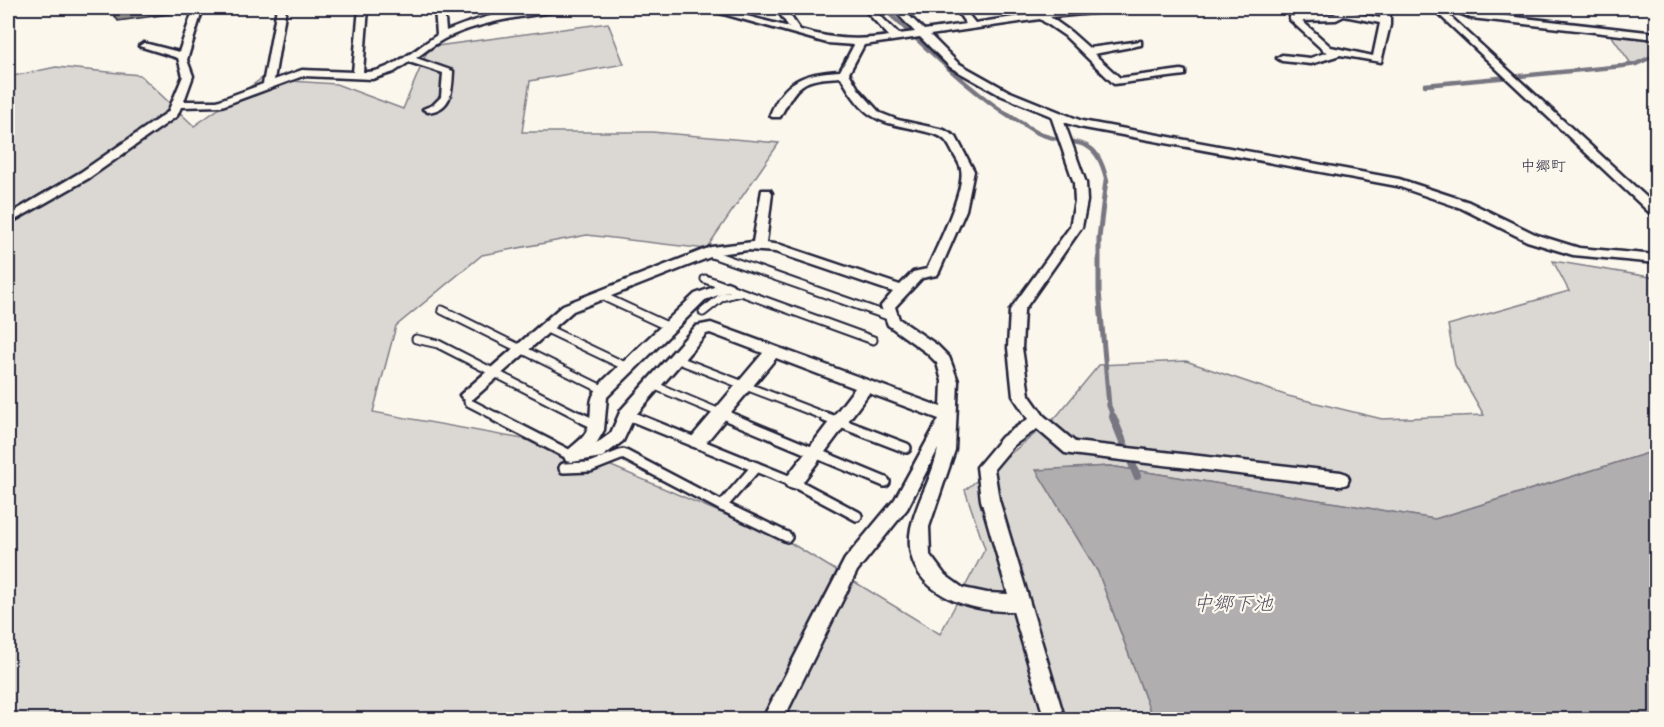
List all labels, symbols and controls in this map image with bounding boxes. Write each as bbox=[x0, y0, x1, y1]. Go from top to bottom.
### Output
district label: 中郷町 bbox=[1520, 156, 1566, 176]
water label: 中郷下池 bbox=[1193, 590, 1274, 616]

